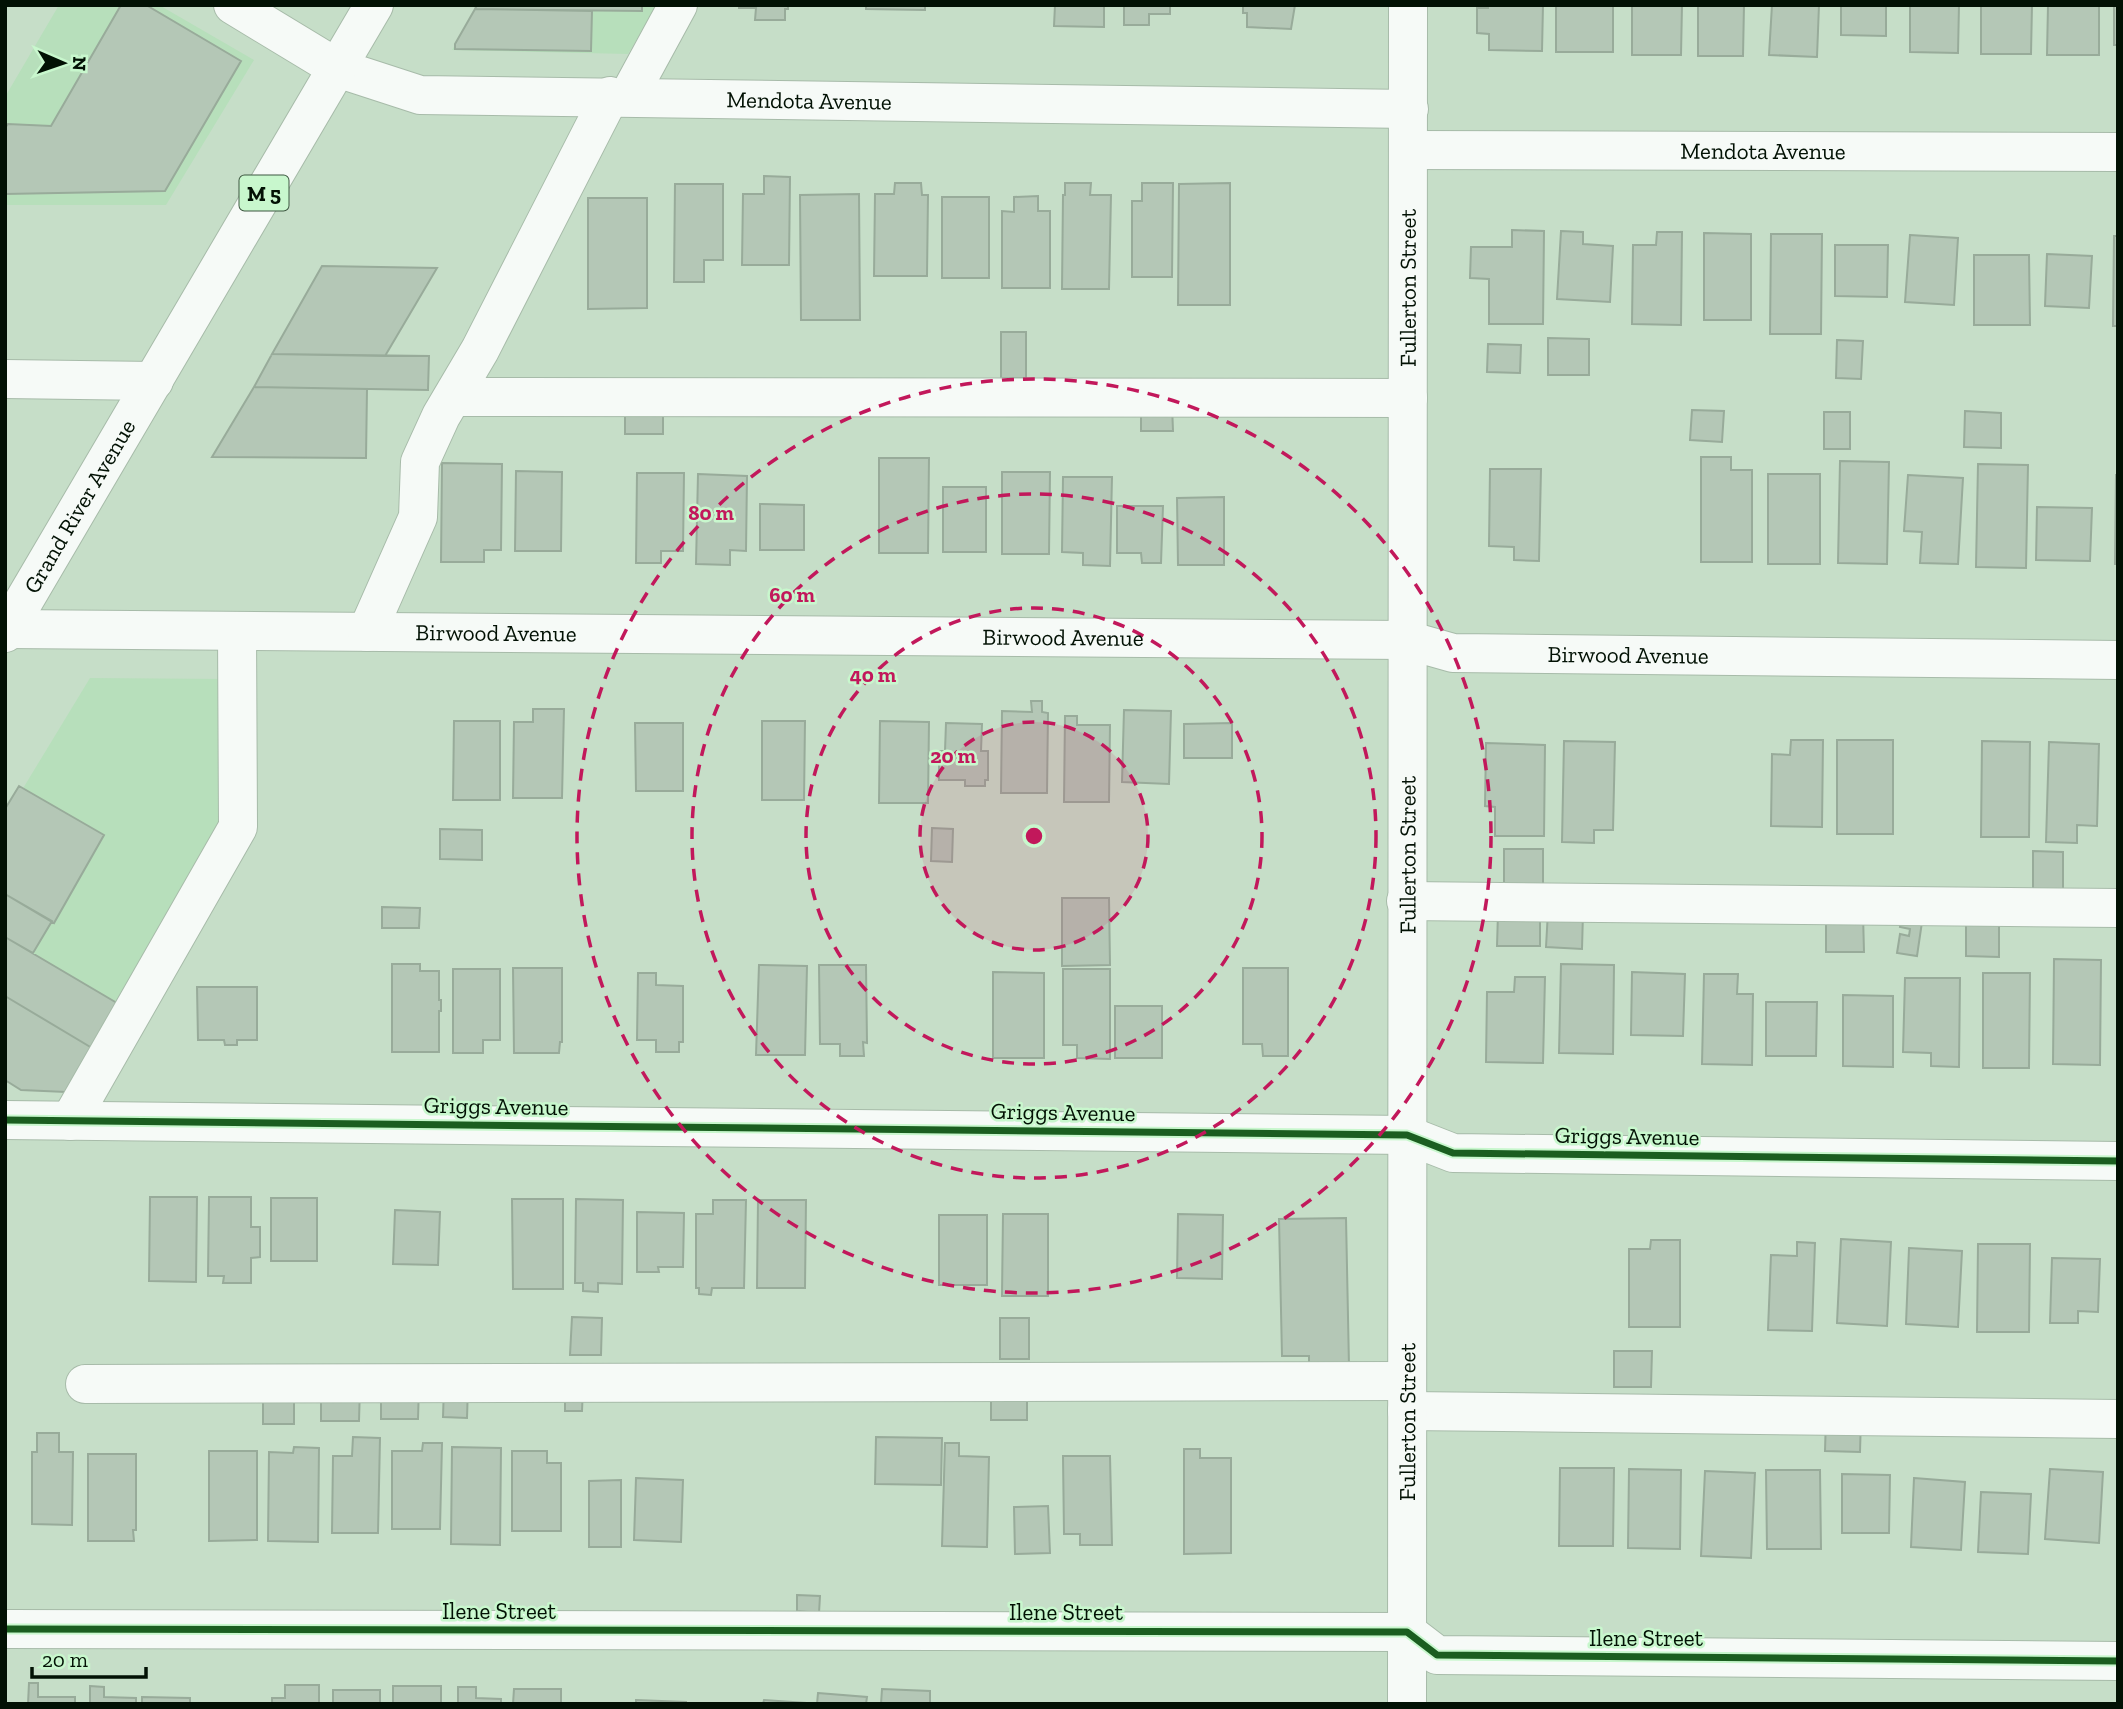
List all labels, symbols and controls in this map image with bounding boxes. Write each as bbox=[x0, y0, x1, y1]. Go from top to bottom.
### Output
north arrow bbox=[28, 28, 98, 98]
text: N bbox=[68, 56, 91, 71]
street label: Mendota Avenue bbox=[726, 85, 892, 116]
street label: Mendota Avenue bbox=[1680, 137, 1846, 165]
road number: M 5 bbox=[240, 176, 288, 210]
street label: Fullerton Street bbox=[1394, 209, 1422, 367]
street label: Grand River Avenue bbox=[18, 414, 141, 598]
text: 80 m bbox=[688, 500, 734, 525]
text: 60 m bbox=[769, 582, 815, 607]
street label: Birwood Avenue bbox=[415, 618, 577, 647]
street label: Birwood Avenue bbox=[982, 623, 1144, 652]
street label: Birwood Avenue bbox=[1547, 640, 1709, 670]
text: 40 m bbox=[850, 662, 897, 687]
text: 20 m bbox=[930, 743, 976, 768]
street label: Fullerton Street bbox=[1393, 776, 1422, 934]
centre of rings bbox=[1022, 824, 1046, 848]
street label: Griggs Avenue bbox=[423, 1091, 569, 1121]
street label: Griggs Avenue bbox=[990, 1097, 1136, 1127]
street label: Griggs Avenue bbox=[1554, 1121, 1700, 1151]
street label: Fullerton Street bbox=[1393, 1343, 1421, 1501]
street label: Ilene Street bbox=[442, 1597, 557, 1625]
street label: Ilene Street bbox=[1009, 1598, 1124, 1626]
street label: Ilene Street bbox=[1589, 1624, 1704, 1652]
scale bar bbox=[32, 1636, 145, 1680]
text: 20 m bbox=[42, 1647, 88, 1672]

